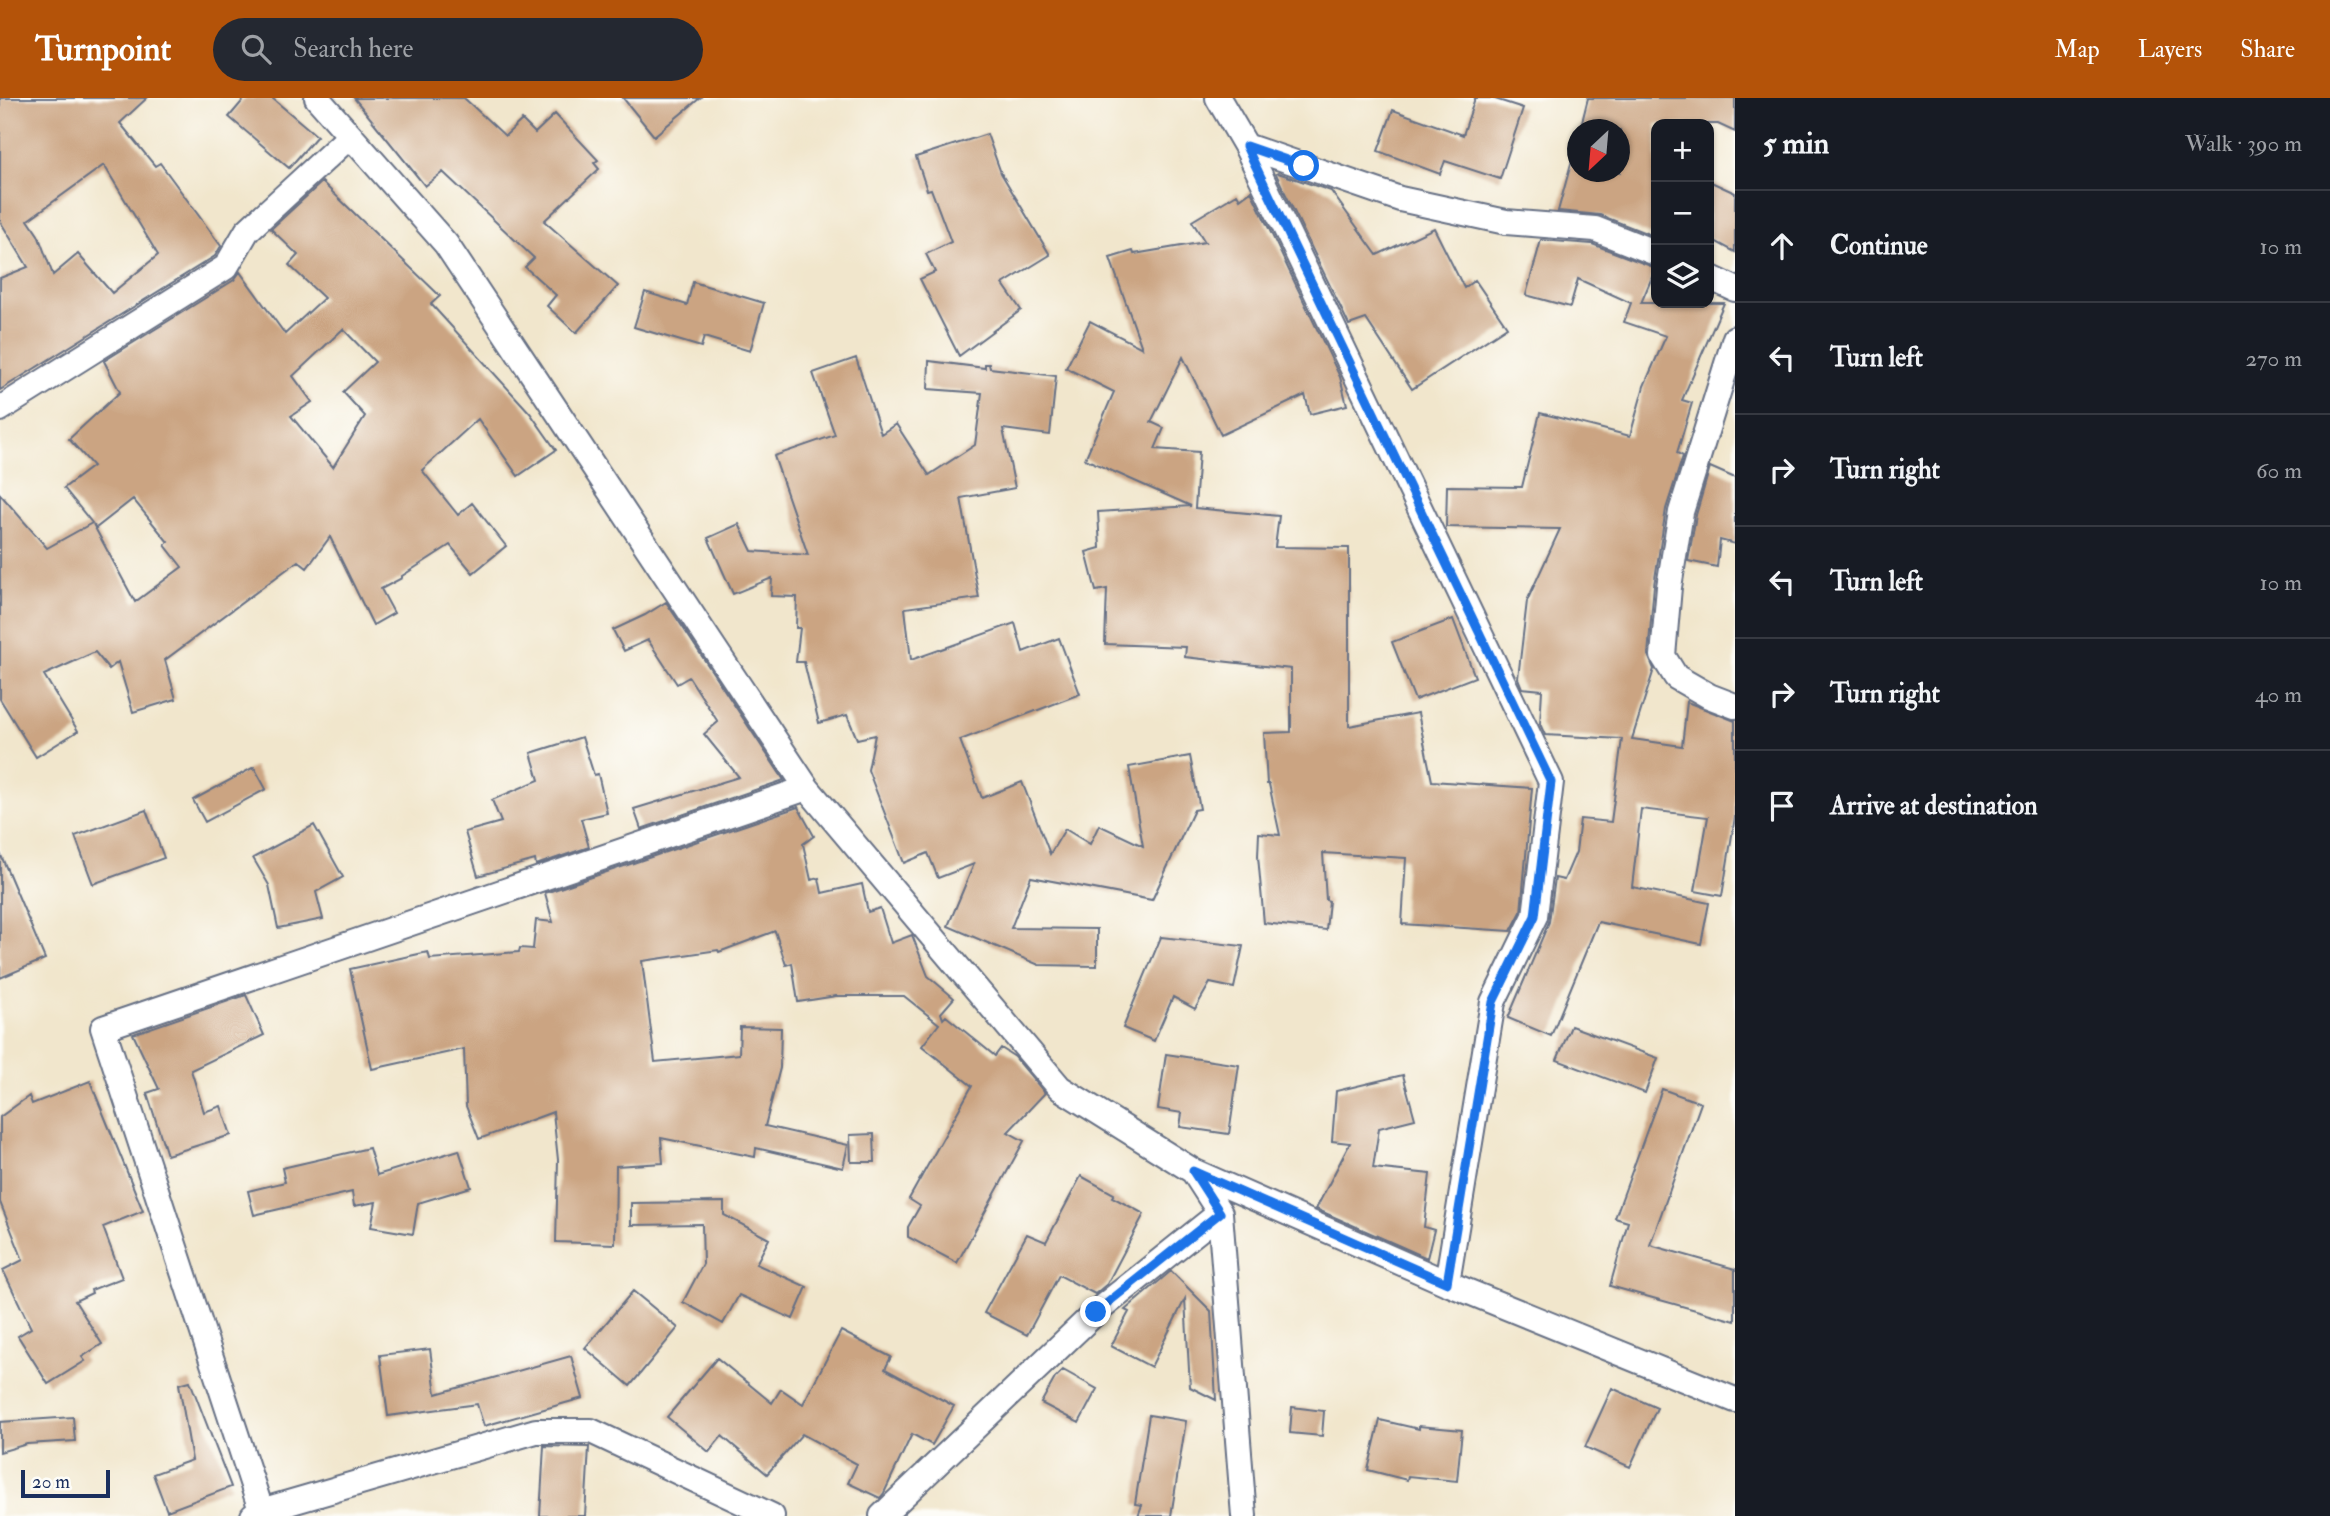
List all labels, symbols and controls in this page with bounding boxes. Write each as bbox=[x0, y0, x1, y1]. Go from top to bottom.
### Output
search box bbox=[213, 18, 703, 81]
text: Turnpoint bbox=[35, 29, 171, 70]
icon: search bbox=[237, 30, 275, 68]
text: Search here bbox=[293, 33, 413, 65]
text: Map bbox=[2055, 34, 2100, 65]
text: Layers bbox=[2138, 34, 2202, 65]
text: Share bbox=[2240, 34, 2295, 65]
north arrow bbox=[1567, 119, 1630, 182]
map controls bbox=[1651, 119, 1714, 308]
button: + bbox=[1651, 119, 1714, 182]
text: 5 min bbox=[1763, 125, 1829, 162]
text: Walk · 390 m bbox=[2185, 129, 2302, 158]
route start bbox=[1288, 150, 1319, 181]
button: − bbox=[1651, 182, 1714, 245]
icon: ahead bbox=[1763, 227, 1801, 265]
text: Continue bbox=[1830, 230, 1928, 262]
text: 10 m bbox=[2259, 232, 2302, 261]
button: layers bbox=[1651, 245, 1714, 308]
icon: left bbox=[1763, 339, 1801, 377]
text: Turn left bbox=[1830, 342, 1923, 374]
text: 270 m bbox=[2245, 344, 2302, 373]
icon: right bbox=[1763, 451, 1801, 489]
text: Turn right bbox=[1830, 454, 1940, 486]
text: 60 m bbox=[2256, 456, 2302, 485]
icon: left bbox=[1763, 563, 1801, 601]
text: Turn left bbox=[1830, 566, 1923, 598]
text: 10 m bbox=[2259, 568, 2302, 597]
icon: right bbox=[1763, 675, 1801, 713]
text: Turn right bbox=[1830, 678, 1940, 710]
text: 40 m bbox=[2255, 680, 2302, 709]
icon: arrive bbox=[1763, 787, 1801, 825]
text: Arrive at destination bbox=[1830, 790, 2038, 822]
route end bbox=[1080, 1296, 1111, 1327]
scale bar bbox=[21, 1467, 110, 1499]
text: 20 m bbox=[32, 1470, 70, 1494]

